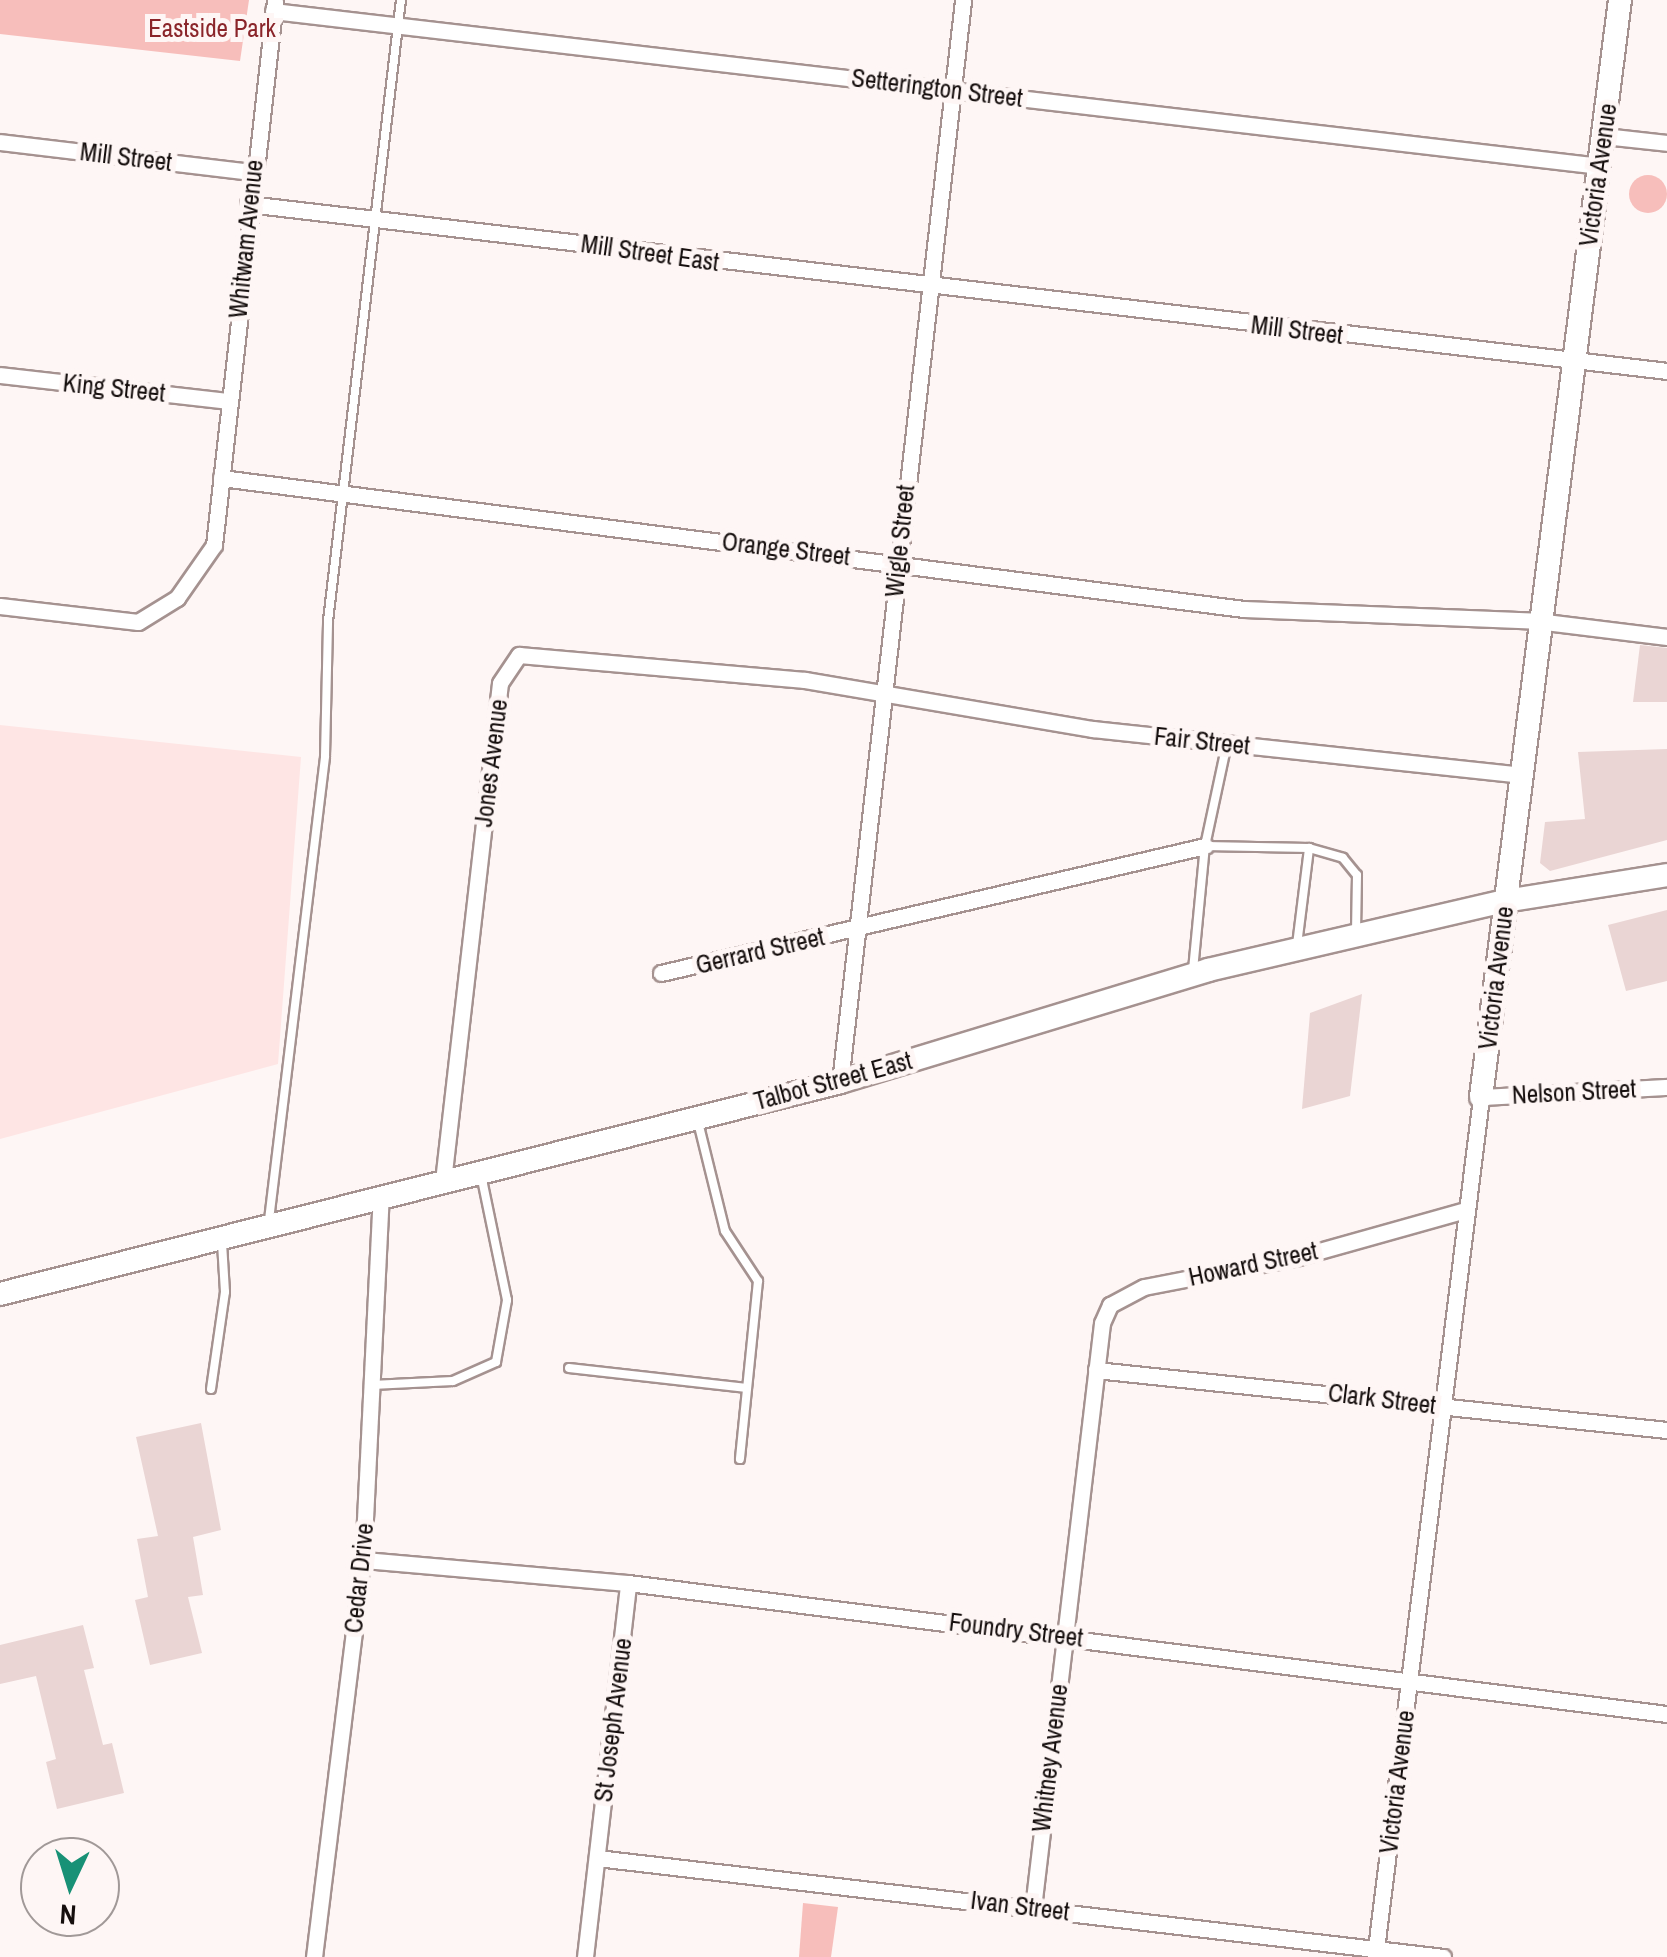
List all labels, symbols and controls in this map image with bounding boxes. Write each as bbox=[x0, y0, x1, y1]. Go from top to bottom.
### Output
park label: Eastside Park bbox=[148, 13, 276, 43]
street label: Setterington Street bbox=[850, 63, 1024, 113]
street label: Victoria Avenue bbox=[1573, 101, 1623, 249]
street label: Mill Street bbox=[78, 136, 174, 178]
street label: Whitwam Avenue bbox=[223, 158, 269, 320]
street label: Mill Street East bbox=[579, 228, 721, 278]
street label: Mill Street bbox=[1249, 309, 1345, 351]
street label: King Street bbox=[61, 368, 167, 408]
street label: Wigle Street bbox=[879, 483, 921, 599]
street label: Orange Street bbox=[720, 526, 852, 572]
street label: Jones Avenue bbox=[468, 697, 514, 829]
street label: Fair Street bbox=[1153, 721, 1251, 761]
street label: Victoria Avenue bbox=[1472, 904, 1520, 1052]
street label: Gerrard Street bbox=[693, 922, 827, 980]
street label: Talbot Street East bbox=[751, 1046, 915, 1116]
street label: Nelson Street bbox=[1511, 1074, 1637, 1110]
street label: Howard Street bbox=[1186, 1236, 1320, 1292]
street label: Clark Street bbox=[1326, 1378, 1438, 1420]
street label: Cedar Drive bbox=[338, 1521, 380, 1635]
street label: Foundry Street bbox=[947, 1607, 1085, 1653]
street label: St Joseph Avenue bbox=[588, 1636, 638, 1804]
street label: Whitney Avenue bbox=[1026, 1682, 1074, 1834]
street label: Victoria Avenue bbox=[1373, 1708, 1421, 1856]
north arrow bbox=[20, 1837, 120, 1937]
street label: Ivan Street bbox=[969, 1885, 1071, 1927]
text: N bbox=[58, 1895, 78, 1934]

